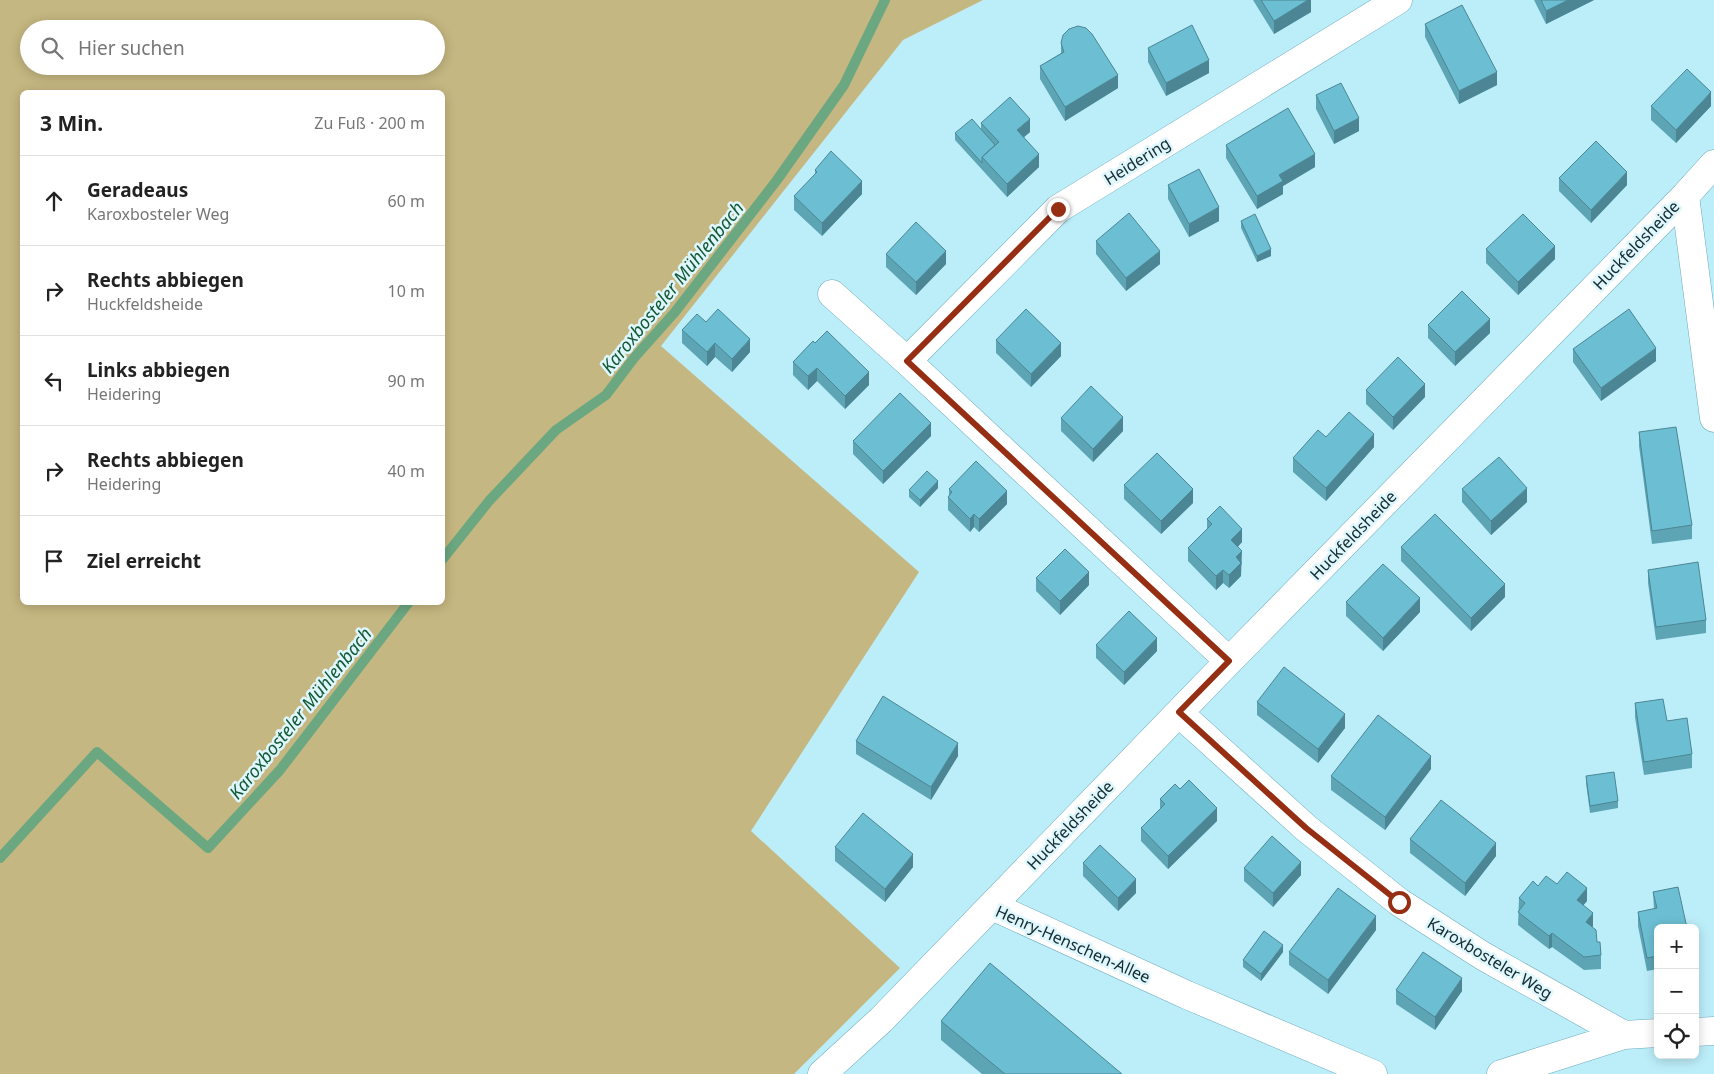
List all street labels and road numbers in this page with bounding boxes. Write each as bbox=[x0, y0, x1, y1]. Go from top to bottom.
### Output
street label: Heidering bbox=[1100, 132, 1174, 190]
street label: Huckfeldsheide bbox=[1588, 196, 1684, 294]
street label: Huckfeldsheide bbox=[1305, 486, 1401, 584]
street label: Huckfeldsheide bbox=[1022, 776, 1118, 874]
street label: Henry-Henschen-Allee bbox=[992, 900, 1154, 988]
street label: Karoxbosteler Weg bbox=[1423, 912, 1557, 1004]

